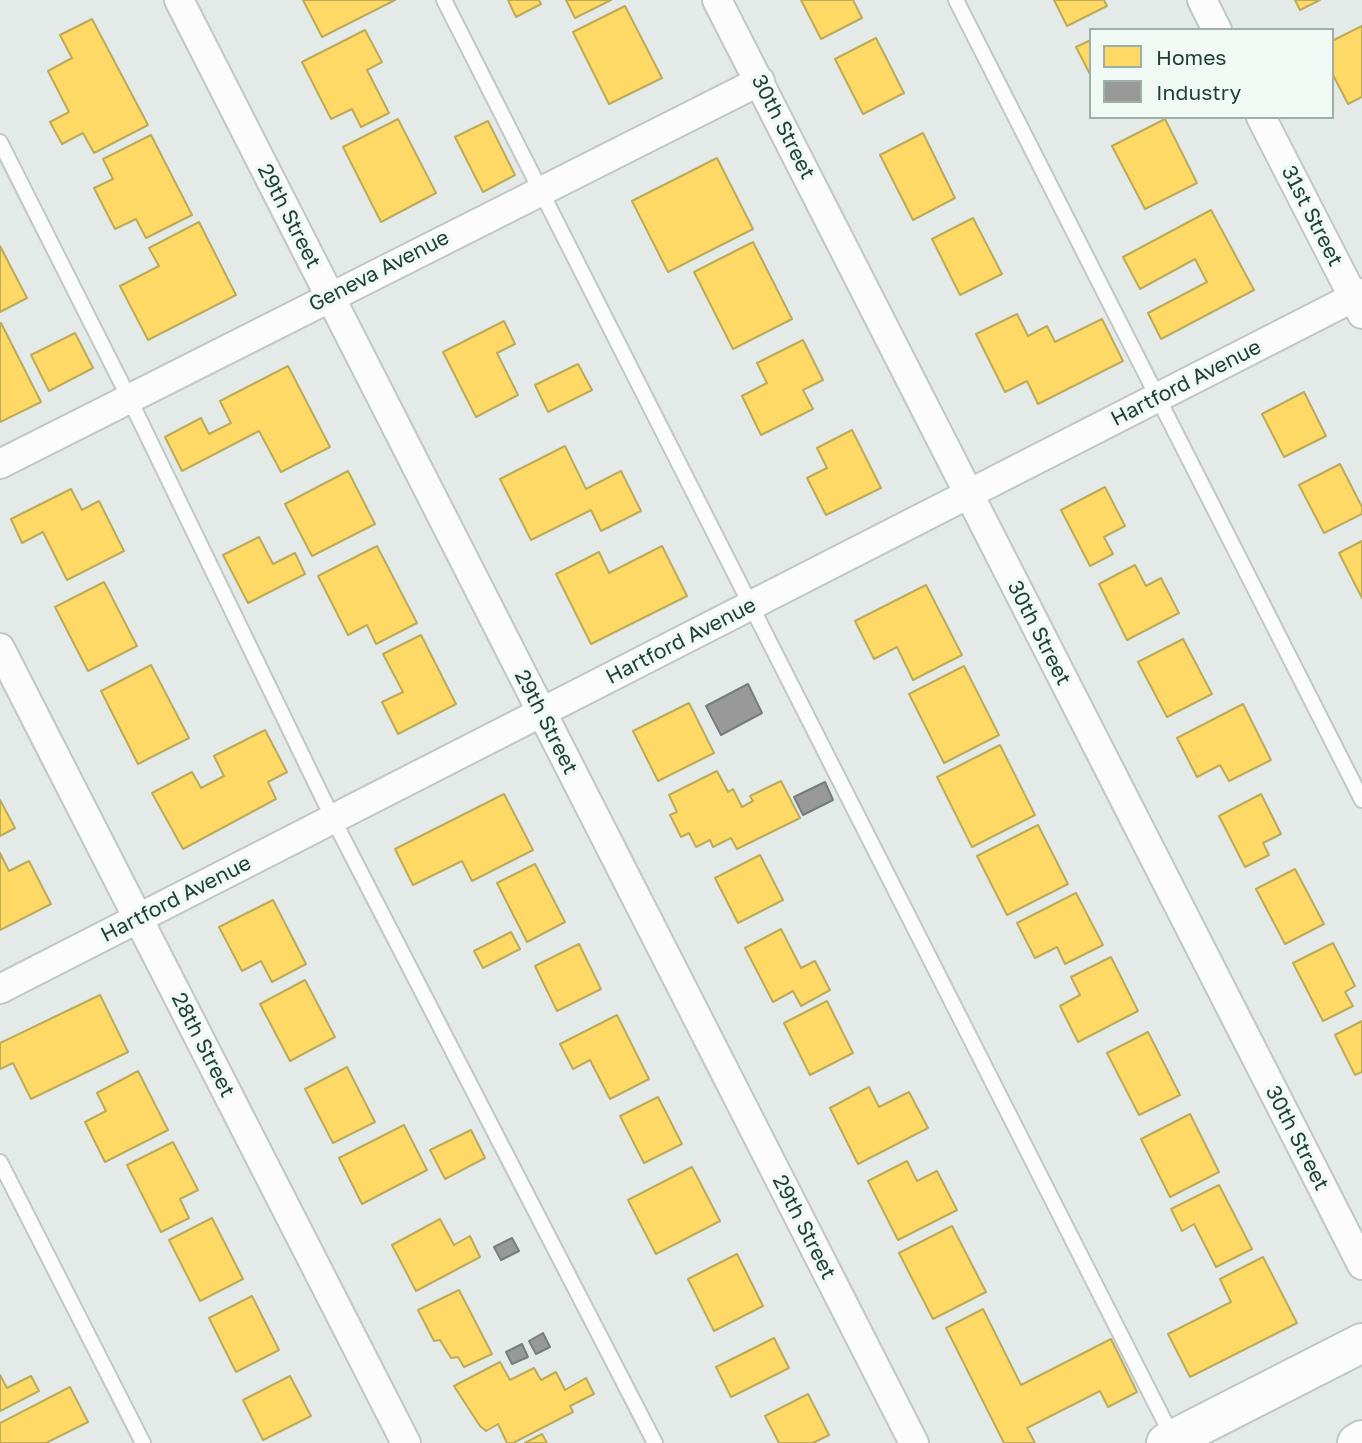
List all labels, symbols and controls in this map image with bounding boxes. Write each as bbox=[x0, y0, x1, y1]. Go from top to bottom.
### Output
legend bbox=[1089, 28, 1334, 119]
text: Homes bbox=[1156, 44, 1226, 70]
street label: 30th Street bbox=[746, 70, 820, 184]
text: Industry bbox=[1156, 79, 1241, 105]
street label: 29th Street bbox=[252, 160, 326, 272]
street label: 31st Street bbox=[1276, 162, 1348, 270]
street label: Geneva Avenue bbox=[305, 225, 453, 317]
street label: Hartford Avenue bbox=[1107, 334, 1265, 432]
street label: 30th Street bbox=[1002, 576, 1076, 690]
street label: Hartford Avenue bbox=[602, 592, 760, 690]
street label: 29th Street bbox=[509, 666, 583, 778]
street label: Hartford Avenue bbox=[97, 850, 255, 948]
street label: 28th Street bbox=[166, 989, 240, 1101]
street label: 30th Street bbox=[1260, 1081, 1334, 1195]
street label: 29th Street bbox=[767, 1171, 841, 1283]

